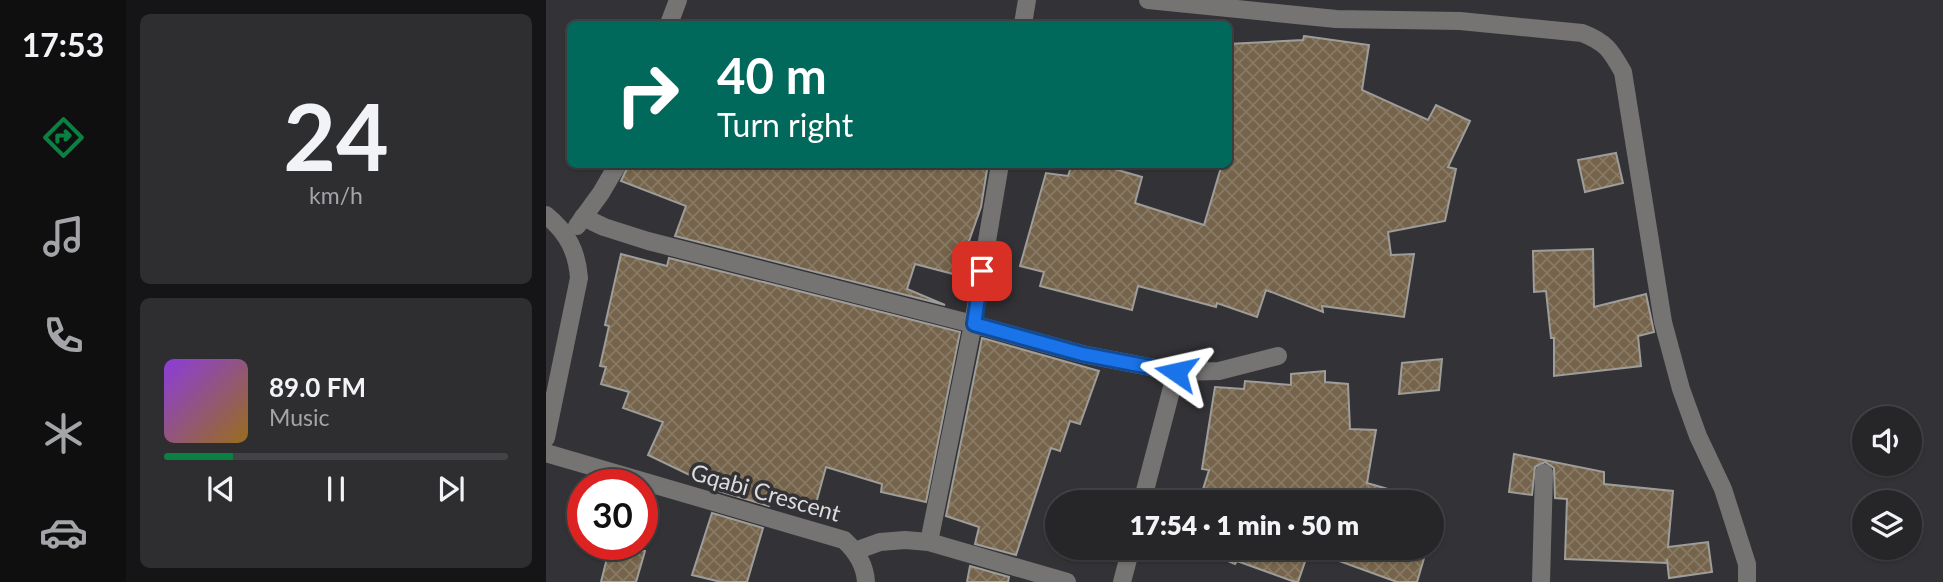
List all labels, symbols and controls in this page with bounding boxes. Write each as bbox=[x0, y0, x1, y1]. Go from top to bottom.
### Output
text: 17:53 bbox=[22, 25, 104, 64]
text: 40 m bbox=[717, 46, 827, 104]
icon: right bbox=[602, 49, 693, 140]
text: 24 bbox=[283, 81, 389, 190]
text: Turn right bbox=[717, 105, 853, 144]
icon: directions bbox=[39, 113, 88, 162]
text: km/h bbox=[309, 181, 363, 209]
icon: music bbox=[39, 212, 88, 261]
pin bbox=[952, 241, 1012, 301]
icon: arrive bbox=[963, 252, 1001, 290]
icon: phone bbox=[39, 311, 88, 360]
position arrow bbox=[1139, 335, 1213, 409]
text: 89.0 FM bbox=[269, 371, 366, 403]
text: Music bbox=[269, 403, 329, 431]
map controls bbox=[1852, 406, 1922, 560]
button: sound bbox=[1852, 406, 1922, 476]
icon: climate bbox=[39, 409, 88, 458]
street label: Gqabi Crescent bbox=[688, 457, 845, 527]
speed limit sign: 30 bbox=[567, 469, 658, 560]
icon: previous bbox=[202, 470, 240, 508]
icon: pause bbox=[317, 470, 355, 508]
icon: next bbox=[432, 470, 470, 508]
button: layers bbox=[1852, 490, 1922, 560]
icon: car bbox=[39, 508, 88, 557]
text: 17:54 · 1 min · 50 m bbox=[1130, 509, 1359, 541]

